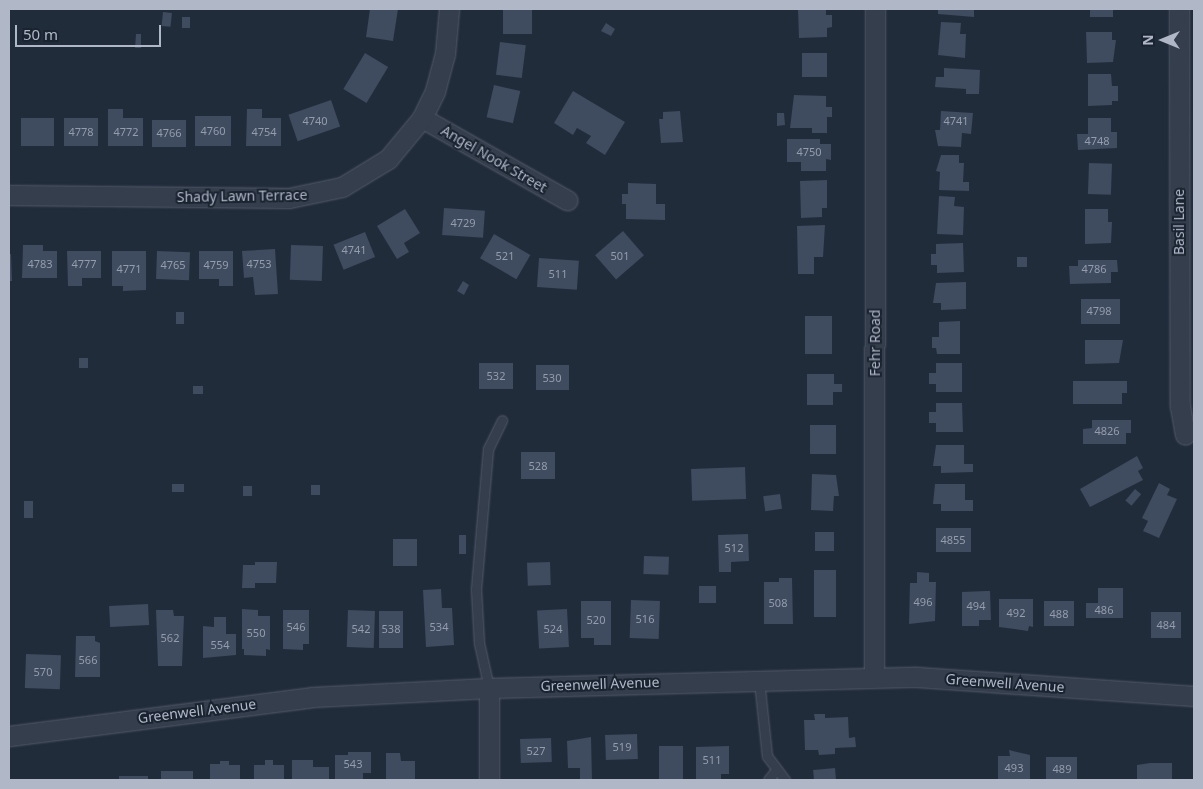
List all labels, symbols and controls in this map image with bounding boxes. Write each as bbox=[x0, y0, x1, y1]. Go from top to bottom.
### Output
scale bar bbox=[18, 15, 164, 47]
north arrow bbox=[1138, 15, 1188, 65]
text: 50 m bbox=[23, 24, 58, 44]
text: N bbox=[1138, 34, 1157, 46]
house number: 4740 bbox=[302, 114, 328, 128]
house number: 4741 bbox=[943, 114, 969, 128]
street label: Angel Nook Street bbox=[438, 122, 550, 196]
house number: 4760 bbox=[200, 124, 226, 138]
house number: 4778 bbox=[68, 125, 94, 139]
house number: 4772 bbox=[113, 125, 139, 139]
house number: 4754 bbox=[251, 125, 277, 139]
house number: 4766 bbox=[156, 126, 182, 140]
house number: 4748 bbox=[1084, 134, 1110, 148]
house number: 4750 bbox=[796, 145, 822, 159]
street label: Shady Lawn Terrace bbox=[177, 186, 307, 206]
street label: Basil Lane bbox=[1171, 189, 1187, 255]
house number: 4729 bbox=[450, 216, 476, 230]
house number: 4741 bbox=[341, 243, 367, 257]
house number: 521 bbox=[496, 249, 514, 263]
house number: 501 bbox=[611, 249, 629, 263]
house number: 4783 bbox=[27, 257, 53, 271]
house number: 4777 bbox=[71, 257, 97, 271]
house number: 4753 bbox=[246, 257, 272, 271]
house number: 4765 bbox=[160, 258, 186, 272]
house number: 4759 bbox=[203, 258, 229, 272]
house number: 4771 bbox=[116, 262, 142, 276]
house number: 4786 bbox=[1081, 262, 1107, 276]
house number: 511 bbox=[549, 267, 567, 281]
house number: 4798 bbox=[1086, 304, 1112, 318]
street label: Fehr Road bbox=[867, 310, 883, 376]
house number: 532 bbox=[487, 369, 505, 383]
house number: 530 bbox=[543, 371, 561, 385]
house number: 4826 bbox=[1094, 424, 1120, 438]
house number: 528 bbox=[529, 459, 547, 473]
house number: 4855 bbox=[940, 533, 966, 547]
house number: 512 bbox=[725, 541, 743, 555]
house number: 496 bbox=[914, 595, 932, 609]
house number: 508 bbox=[769, 596, 787, 610]
house number: 494 bbox=[967, 599, 985, 613]
house number: 486 bbox=[1095, 603, 1113, 617]
house number: 492 bbox=[1007, 606, 1025, 620]
house number: 488 bbox=[1050, 607, 1068, 621]
house number: 516 bbox=[636, 612, 654, 626]
house number: 520 bbox=[587, 613, 605, 627]
house number: 484 bbox=[1157, 618, 1175, 632]
house number: 546 bbox=[287, 620, 305, 634]
house number: 534 bbox=[430, 620, 448, 634]
house number: 542 bbox=[352, 622, 370, 636]
house number: 538 bbox=[382, 622, 400, 636]
house number: 524 bbox=[544, 622, 562, 636]
house number: 550 bbox=[247, 626, 265, 640]
house number: 562 bbox=[161, 631, 179, 645]
house number: 554 bbox=[211, 638, 229, 652]
house number: 566 bbox=[79, 653, 97, 667]
house number: 570 bbox=[34, 665, 52, 679]
street label: Greenwell Avenue bbox=[945, 670, 1065, 696]
street label: Greenwell Avenue bbox=[540, 674, 660, 694]
street label: Greenwell Avenue bbox=[137, 695, 257, 727]
house number: 519 bbox=[613, 740, 631, 754]
house number: 527 bbox=[527, 744, 545, 758]
house number: 511 bbox=[703, 753, 721, 767]
house number: 543 bbox=[344, 757, 362, 771]
house number: 493 bbox=[1005, 761, 1023, 775]
house number: 489 bbox=[1053, 762, 1071, 776]

